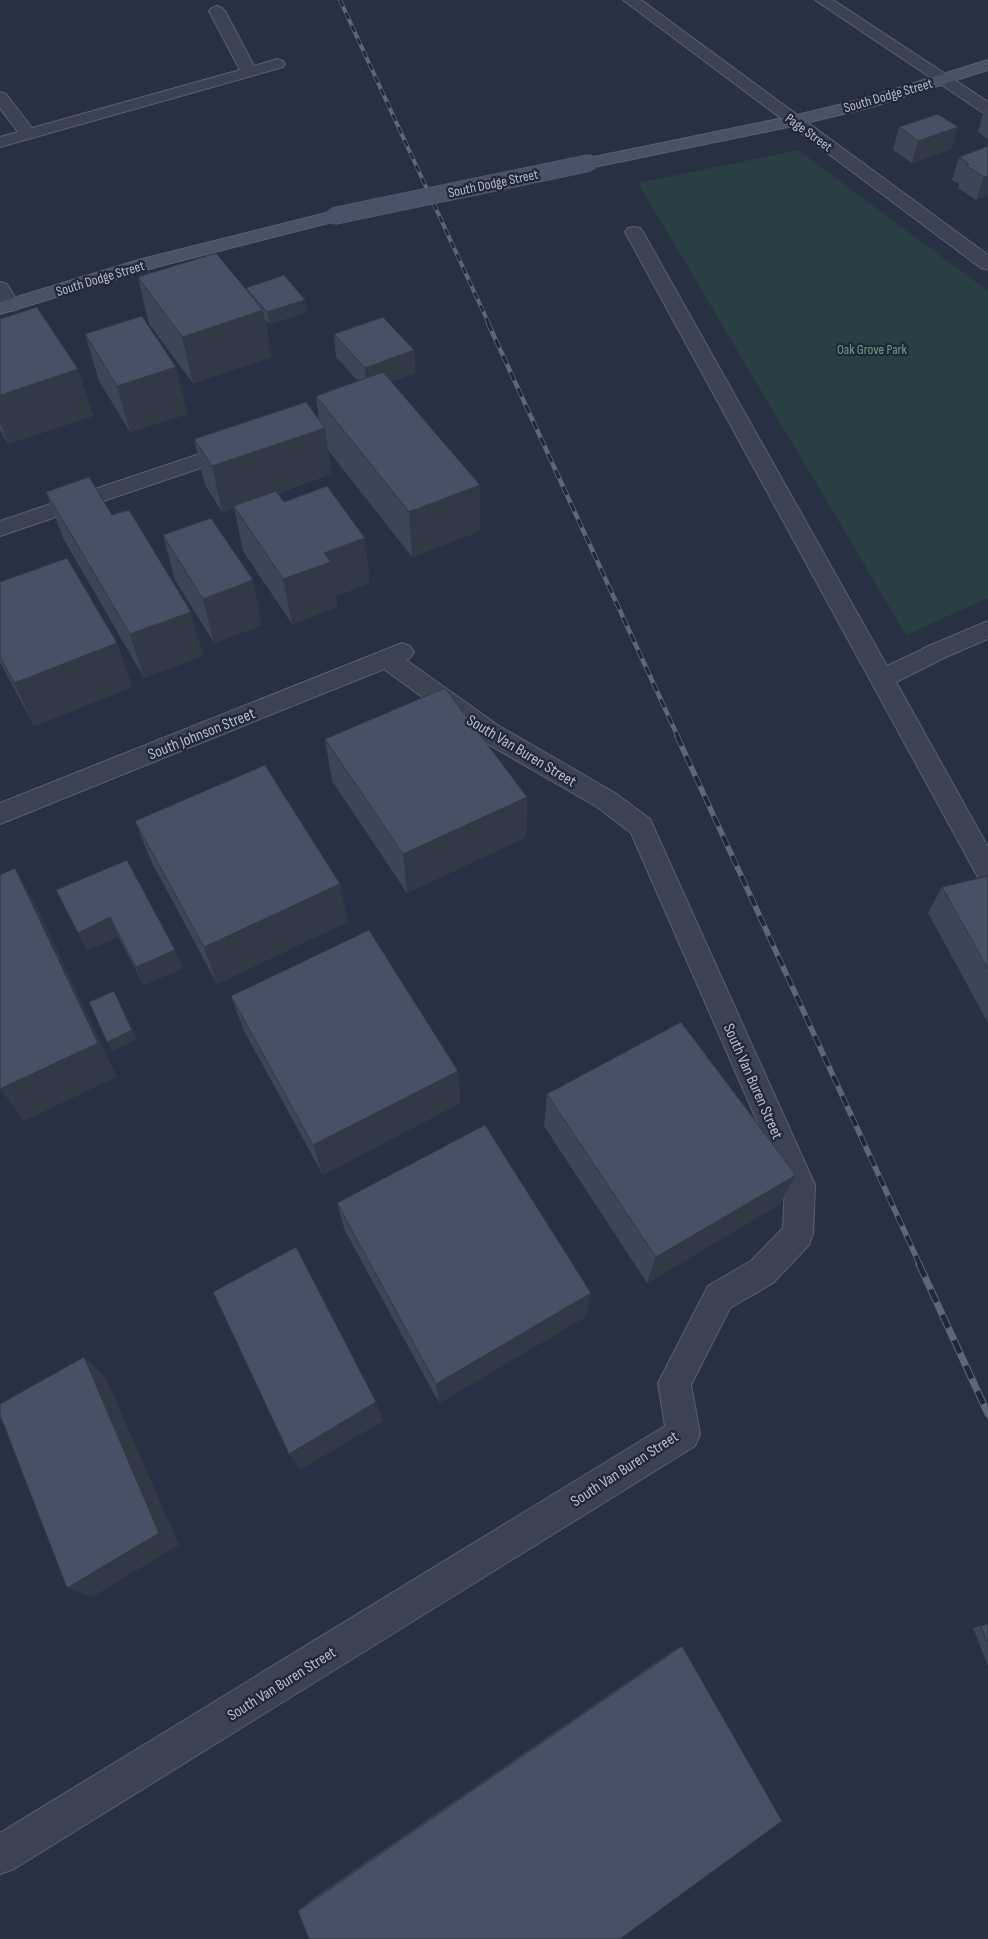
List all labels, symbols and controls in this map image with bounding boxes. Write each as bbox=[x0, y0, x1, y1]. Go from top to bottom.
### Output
street label: South Dodge Street bbox=[842, 75, 935, 116]
street label: Page Street bbox=[782, 110, 836, 155]
street label: South Dodge Street bbox=[447, 166, 540, 201]
street label: South Dodge Street bbox=[54, 257, 146, 300]
park label: Oak Grove Park bbox=[837, 341, 908, 358]
street label: South Johnson Street bbox=[145, 704, 258, 764]
street label: South Van Buren Street bbox=[463, 711, 580, 792]
street label: South Van Buren Street bbox=[719, 1021, 787, 1142]
street label: South Van Buren Street bbox=[567, 1427, 682, 1511]
street label: South Van Buren Street bbox=[224, 1643, 340, 1725]

